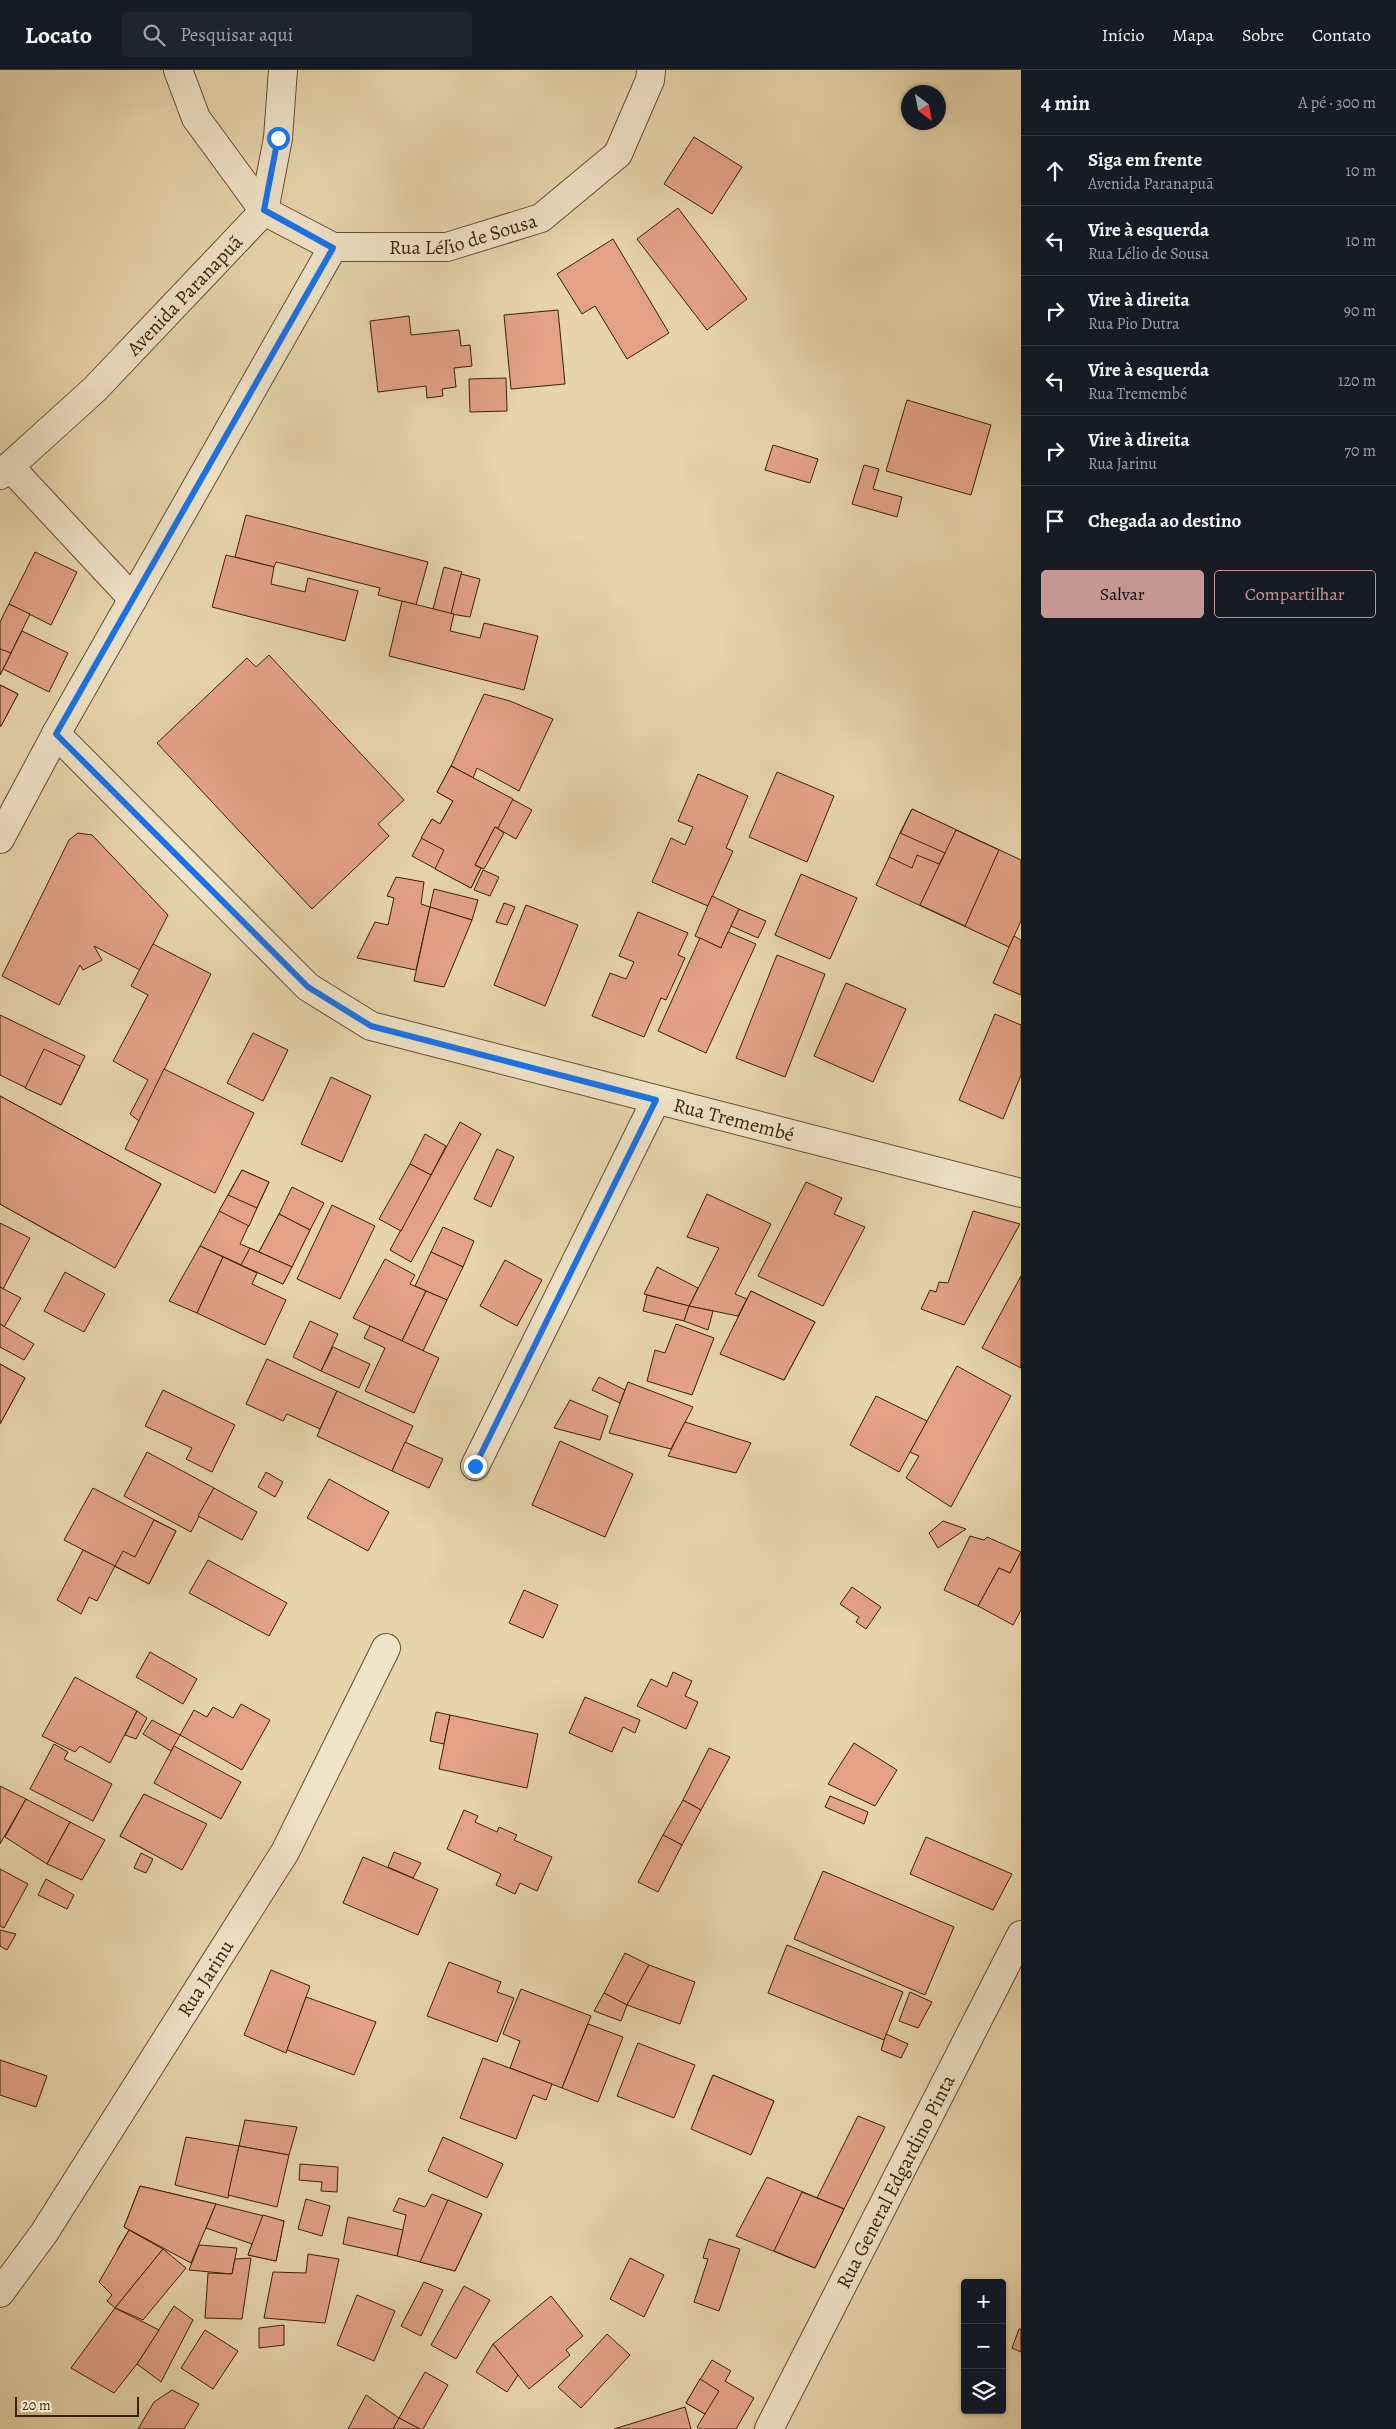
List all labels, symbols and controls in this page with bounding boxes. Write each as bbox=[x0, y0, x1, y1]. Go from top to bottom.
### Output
search box bbox=[122, 12, 472, 57]
text: Locato bbox=[25, 19, 92, 51]
icon: search bbox=[140, 21, 168, 49]
text: Pesquisar aqui bbox=[180, 22, 293, 48]
text: Início bbox=[1102, 23, 1145, 47]
text: Mapa bbox=[1173, 23, 1214, 47]
text: Sobre bbox=[1242, 23, 1284, 47]
text: Contato bbox=[1312, 23, 1371, 47]
north arrow bbox=[901, 85, 946, 130]
text: 4 min bbox=[1041, 89, 1090, 117]
text: A pé · 300 m bbox=[1298, 92, 1376, 114]
route start bbox=[267, 127, 290, 150]
text: Siga em frente bbox=[1088, 147, 1202, 173]
icon: ahead bbox=[1041, 157, 1069, 185]
text: 10 m bbox=[1346, 160, 1376, 182]
text: Avenida Paranapuã bbox=[1088, 173, 1214, 195]
street label: Rua Lélio de Sousa bbox=[389, 207, 541, 261]
text: Vire à esquerda bbox=[1088, 217, 1209, 243]
icon: left bbox=[1041, 227, 1069, 255]
street label: Avenida Paranapuã bbox=[120, 228, 249, 362]
text: 10 m bbox=[1346, 230, 1376, 252]
text: Rua Lélio de Sousa bbox=[1088, 243, 1209, 265]
text: Vire à direita bbox=[1088, 287, 1190, 313]
icon: right bbox=[1041, 297, 1069, 325]
text: 90 m bbox=[1344, 300, 1376, 322]
text: Rua Pio Dutra bbox=[1088, 313, 1180, 335]
text: Vire à esquerda bbox=[1088, 357, 1209, 383]
icon: left bbox=[1041, 367, 1069, 395]
text: 120 m bbox=[1338, 370, 1376, 392]
text: Rua Tremembé bbox=[1088, 383, 1187, 405]
text: Vire à direita bbox=[1088, 427, 1190, 453]
icon: right bbox=[1041, 437, 1069, 465]
text: 70 m bbox=[1344, 440, 1376, 462]
text: Rua Jarinu bbox=[1088, 453, 1157, 475]
icon: arrive bbox=[1041, 507, 1069, 535]
text: Chegada ao destino bbox=[1088, 508, 1241, 534]
button: Salvar bbox=[1041, 570, 1204, 618]
button: Compartilhar bbox=[1214, 570, 1376, 618]
street label: Rua Tremembé bbox=[671, 1091, 797, 1148]
route end bbox=[464, 1455, 487, 1478]
street label: Rua Jarinu bbox=[171, 1935, 240, 2022]
street label: Rua General Edgardino Pinta bbox=[830, 2069, 962, 2293]
map controls bbox=[961, 2279, 1006, 2414]
button: + bbox=[961, 2279, 1006, 2324]
button: − bbox=[961, 2324, 1006, 2369]
button: layers bbox=[961, 2369, 1006, 2414]
scale bar bbox=[15, 2394, 139, 2417]
text: 20 m bbox=[22, 2396, 51, 2415]

